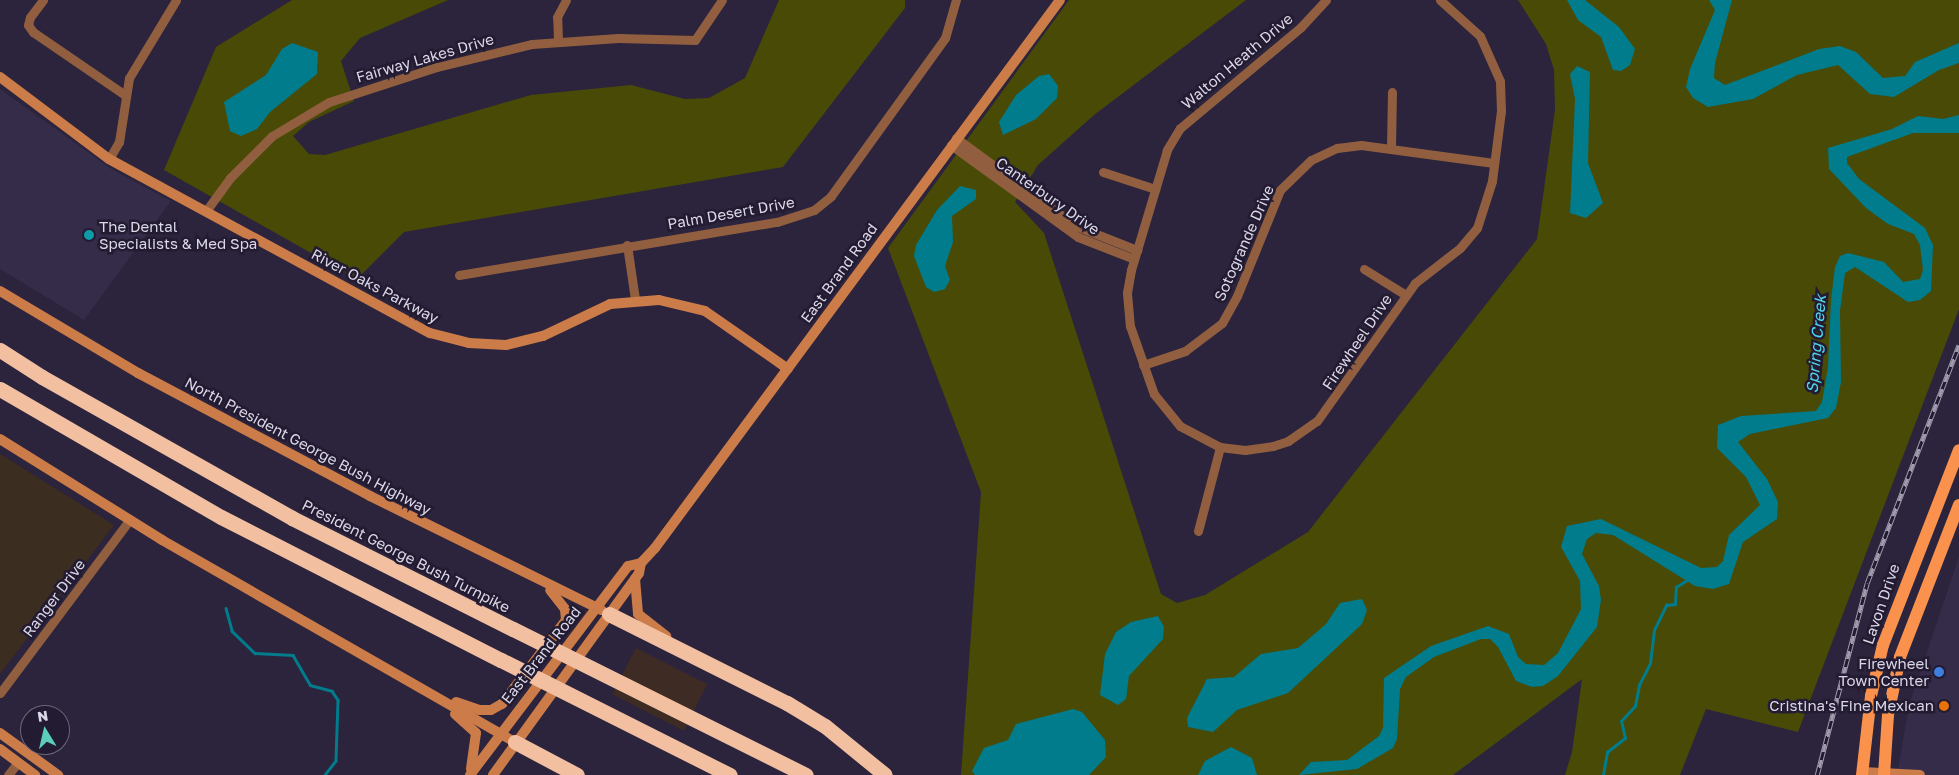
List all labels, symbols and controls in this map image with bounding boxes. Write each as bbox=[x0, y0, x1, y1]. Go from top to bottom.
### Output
street label: Walton Heath Drive bbox=[1178, 9, 1296, 113]
street label: Fairway Lakes Drive bbox=[354, 30, 496, 86]
street label: Canterbury Drive bbox=[993, 154, 1103, 238]
street label: Sotogrande Drive bbox=[1210, 182, 1278, 304]
street label: Palm Desert Drive bbox=[666, 193, 796, 233]
place label: The Dental Specialists & Med Spa bbox=[99, 217, 257, 252]
street label: East Brand Road bbox=[797, 220, 881, 326]
marker: The Dental Specialists & Med Spa bbox=[83, 229, 95, 241]
street label: River Oaks Parkway bbox=[308, 245, 442, 327]
street label: Firewheel Drive bbox=[1318, 291, 1396, 393]
water label: Spring Creek bbox=[1802, 294, 1830, 394]
street label: North President George Bush Highway bbox=[182, 373, 434, 519]
street label: President George Bush Turnpike bbox=[299, 496, 513, 616]
street label: Ranger Drive bbox=[19, 556, 89, 640]
street label: Lavon Drive bbox=[1859, 561, 1903, 647]
street label: East Brand Road bbox=[497, 603, 585, 707]
place label: Firewheel Town Center bbox=[1839, 654, 1929, 689]
marker: Firewheel Town Center bbox=[1933, 666, 1945, 678]
place label: Cristina's Fine Mexican bbox=[1769, 697, 1934, 715]
marker: Cristina's Fine Mexican bbox=[1938, 700, 1950, 712]
north arrow bbox=[20, 705, 70, 755]
text: N bbox=[36, 706, 49, 725]

